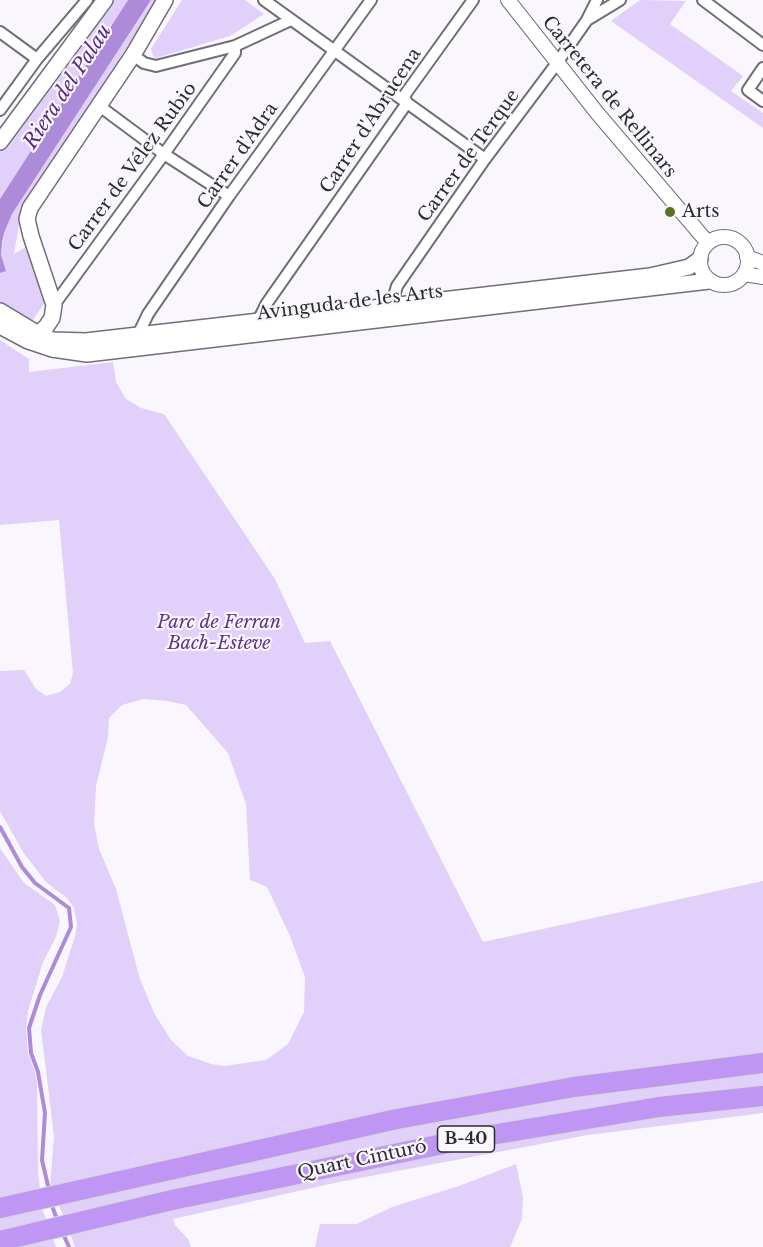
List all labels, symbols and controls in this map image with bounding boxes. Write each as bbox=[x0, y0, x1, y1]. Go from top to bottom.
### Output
street label: Carretera de Rellinars bbox=[537, 12, 681, 182]
water label: Riera del Palau bbox=[19, 20, 117, 154]
street label: Carrer d'Abrucena bbox=[316, 44, 426, 198]
street label: Carrer de Vélez Rubio bbox=[65, 78, 201, 256]
street label: Carrer de Terque bbox=[414, 86, 524, 226]
street label: Carrer d'Adra bbox=[193, 99, 283, 213]
place label: Arts bbox=[682, 201, 719, 223]
marker: Arts bbox=[663, 205, 677, 219]
street label: Avinguda de les Arts bbox=[256, 281, 444, 325]
park label: Parc de Ferran Bach-Esteve bbox=[157, 612, 281, 654]
road number: B-40 bbox=[438, 1126, 494, 1152]
street label: Quart Cinturó bbox=[295, 1136, 429, 1184]

